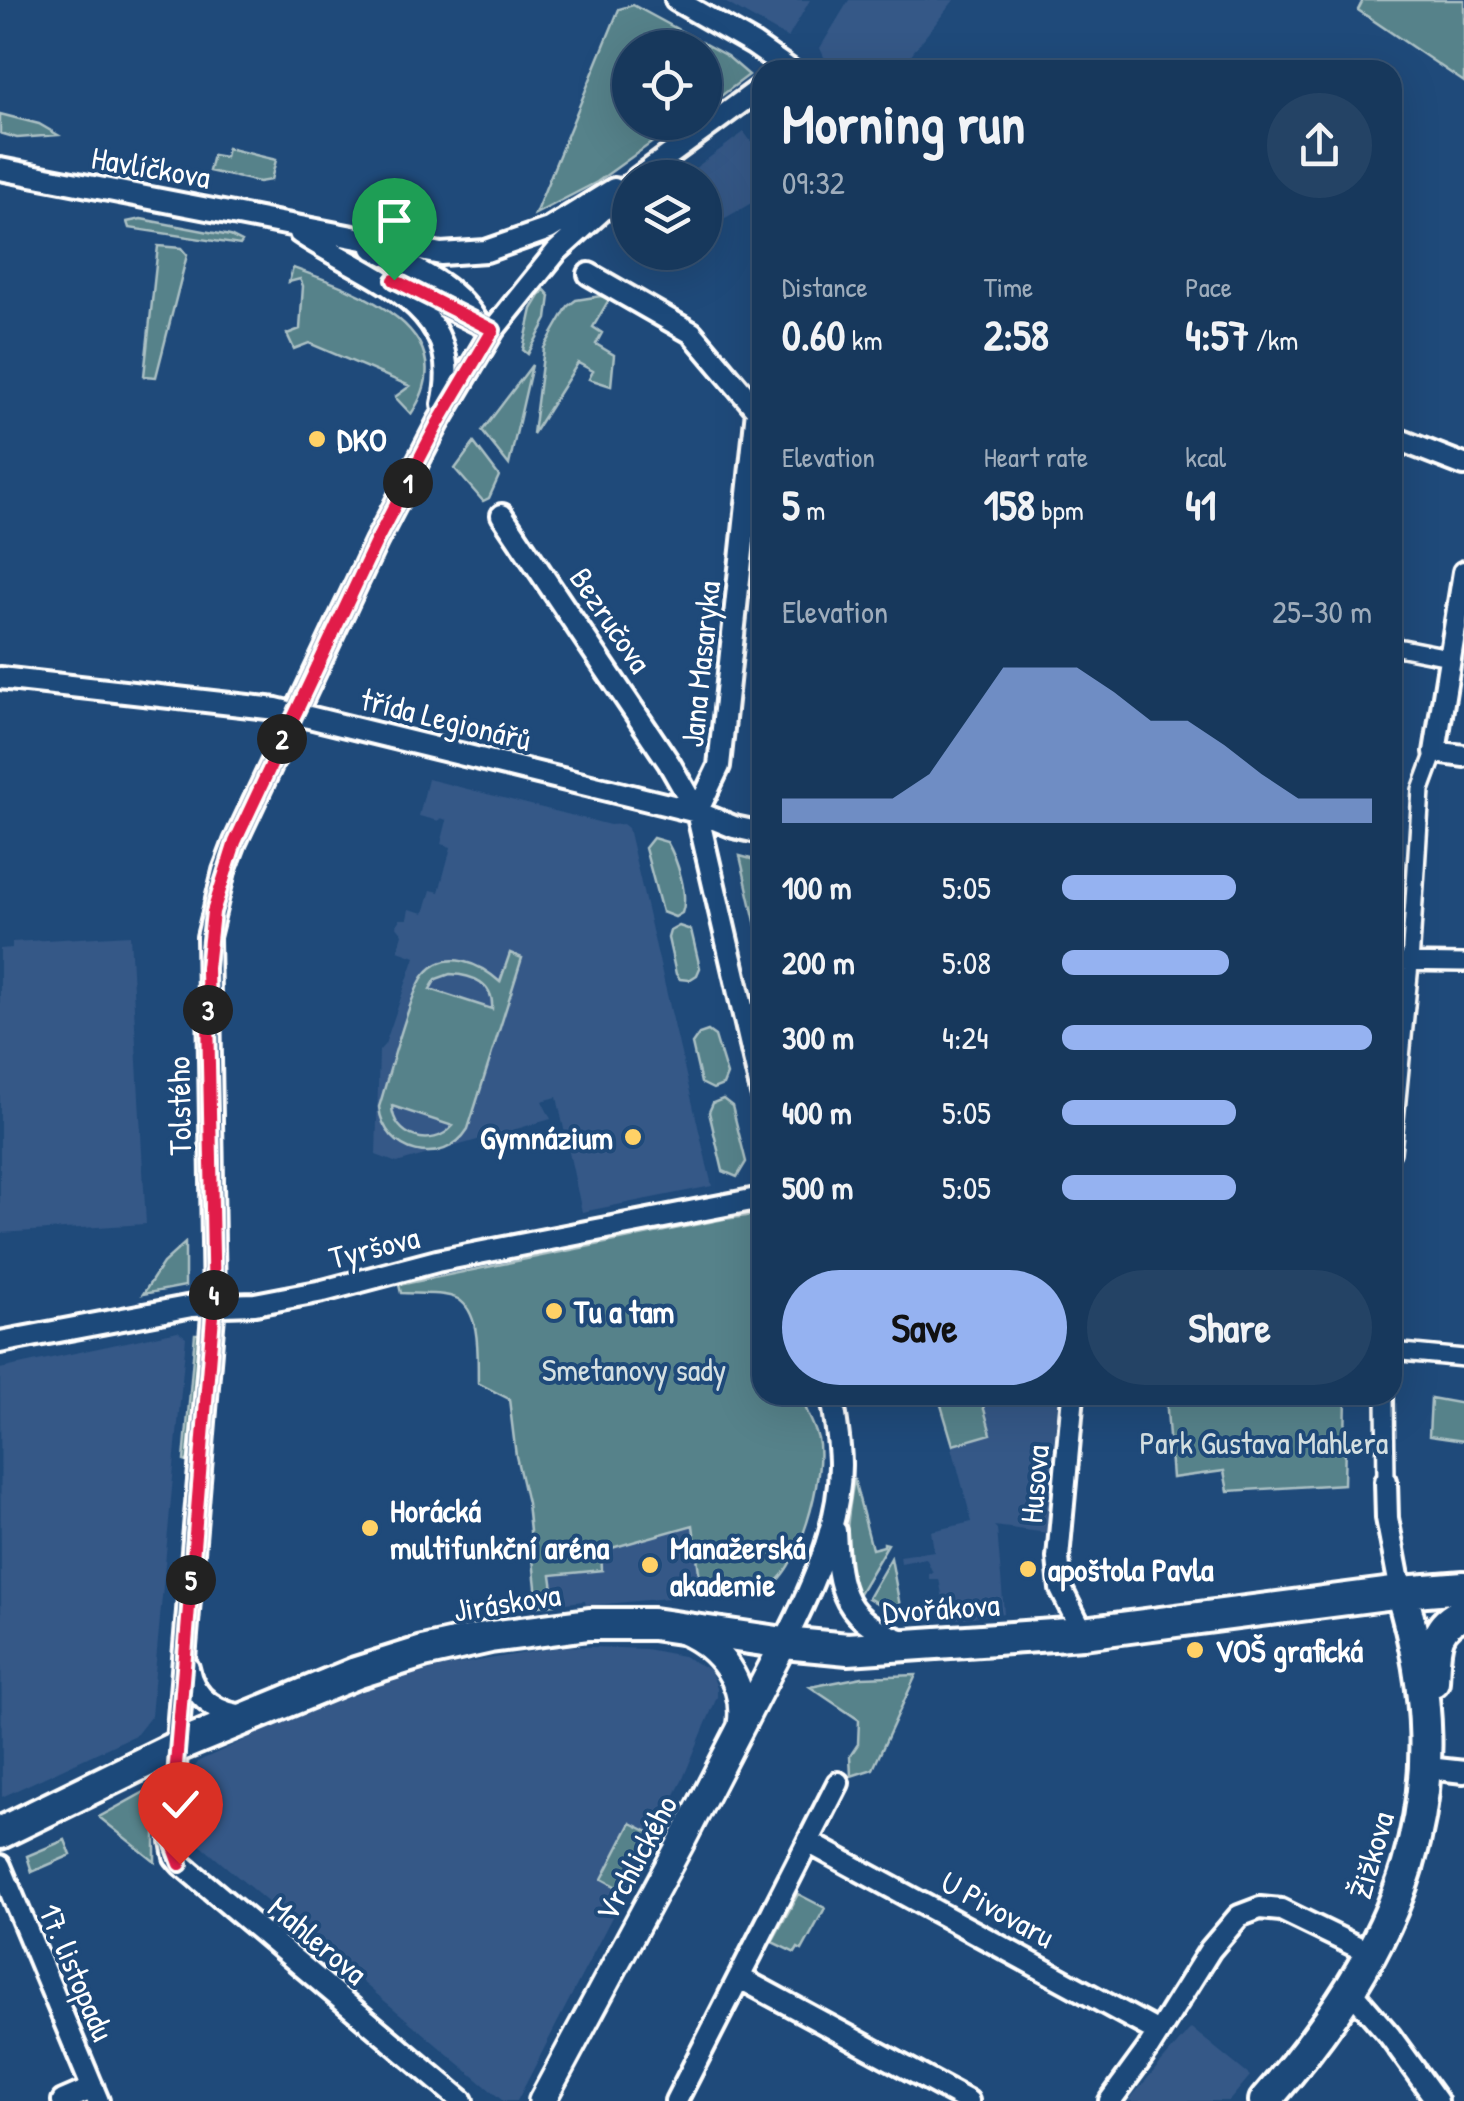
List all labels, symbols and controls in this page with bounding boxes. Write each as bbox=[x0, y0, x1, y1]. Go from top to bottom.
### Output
map controls bbox=[612, 30, 722, 270]
button: locate bbox=[612, 30, 722, 140]
text: Morning run bbox=[782, 86, 1025, 160]
button: share bbox=[1267, 93, 1372, 198]
street label: Havlíčkova bbox=[88, 135, 214, 199]
button: layers bbox=[612, 160, 722, 270]
text: 09:32 bbox=[782, 161, 845, 204]
pin bbox=[352, 178, 437, 281]
icon: arrive bbox=[367, 193, 422, 248]
text: Distance bbox=[782, 268, 868, 306]
text: Time bbox=[984, 268, 1033, 306]
text: Pace bbox=[1185, 268, 1232, 306]
text: 0.60 bbox=[782, 306, 845, 363]
text: 2:58 bbox=[984, 306, 1049, 363]
text: 4:57 bbox=[1185, 306, 1249, 363]
text: km bbox=[845, 321, 883, 359]
text: /km bbox=[1249, 321, 1298, 359]
place label: DKO bbox=[337, 418, 387, 461]
marker: DKO bbox=[306, 428, 328, 450]
text: Elevation bbox=[782, 438, 875, 476]
text: Heart rate bbox=[984, 438, 1088, 476]
text: kcal bbox=[1185, 438, 1226, 476]
pin: 1 bbox=[383, 458, 433, 508]
text: 1 bbox=[403, 464, 413, 502]
text: 5 bbox=[782, 476, 800, 533]
text: 158 bbox=[984, 476, 1035, 533]
text: 41 bbox=[1185, 476, 1216, 533]
text: m bbox=[800, 491, 825, 529]
text: bpm bbox=[1035, 491, 1084, 529]
street label: Bezručova bbox=[560, 559, 662, 681]
street label: Jana Masaryka bbox=[670, 579, 730, 749]
text: Elevation bbox=[782, 590, 888, 633]
text: 25–30 m bbox=[1272, 590, 1372, 633]
street label: třída Legionářů bbox=[356, 677, 536, 761]
pin: 2 bbox=[257, 714, 307, 764]
text: 2 bbox=[275, 720, 289, 758]
text: 100 m bbox=[782, 866, 851, 909]
text: 5:05 bbox=[942, 866, 991, 909]
text: 200 m bbox=[782, 941, 855, 984]
text: 5:08 bbox=[942, 941, 991, 984]
pin: 3 bbox=[183, 985, 233, 1035]
text: 3 bbox=[202, 991, 214, 1029]
text: 300 m bbox=[782, 1016, 854, 1059]
text: 4:24 bbox=[942, 1016, 988, 1059]
street label: Tolstého bbox=[157, 1056, 201, 1156]
text: 400 m bbox=[782, 1091, 852, 1134]
text: 5:05 bbox=[942, 1091, 991, 1134]
place label: Gymnázium bbox=[480, 1116, 613, 1160]
marker: Gymnázium bbox=[622, 1126, 644, 1148]
text: 500 m bbox=[782, 1166, 853, 1209]
text: 5:05 bbox=[942, 1166, 991, 1209]
street label: Tyršova bbox=[324, 1215, 424, 1279]
pin: 4 bbox=[189, 1270, 239, 1320]
button: Save bbox=[782, 1270, 1067, 1385]
button: Share bbox=[1087, 1270, 1372, 1385]
text: 4 bbox=[209, 1276, 219, 1314]
place label: Tu a tam bbox=[573, 1290, 675, 1333]
marker: Tu a tam bbox=[543, 1300, 565, 1322]
park label: Smetanovy sady bbox=[542, 1348, 726, 1391]
park label: Park Gustava Mahlera bbox=[1140, 1421, 1388, 1464]
street label: Husova bbox=[1009, 1443, 1059, 1525]
place label: Horácká multifunkční aréna bbox=[390, 1489, 610, 1569]
marker: Horácká multifunkční aréna bbox=[359, 1517, 381, 1539]
place label: Manažerská akademie bbox=[670, 1526, 806, 1606]
place label: apoštola Pavla bbox=[1048, 1548, 1214, 1592]
marker: Manažerská akademie bbox=[639, 1554, 661, 1576]
pin: 5 bbox=[166, 1555, 216, 1605]
marker: apoštola Pavla bbox=[1017, 1558, 1039, 1580]
text: 5 bbox=[185, 1561, 197, 1599]
street label: Jiráskova bbox=[450, 1572, 564, 1632]
street label: Dvořákova bbox=[881, 1582, 1001, 1634]
place label: VOŠ grafická bbox=[1215, 1629, 1363, 1673]
marker: VOŠ grafická bbox=[1184, 1639, 1206, 1661]
pin bbox=[138, 1762, 223, 1865]
icon: check bbox=[153, 1777, 208, 1832]
street label: Vrchlického bbox=[585, 1788, 687, 1928]
street label: Žižkova bbox=[1338, 1806, 1404, 1904]
street label: U Pivovaru bbox=[933, 1860, 1063, 1958]
street label: Mahlerova bbox=[259, 1886, 377, 1994]
street label: 17. listopadu bbox=[29, 1897, 125, 2047]

